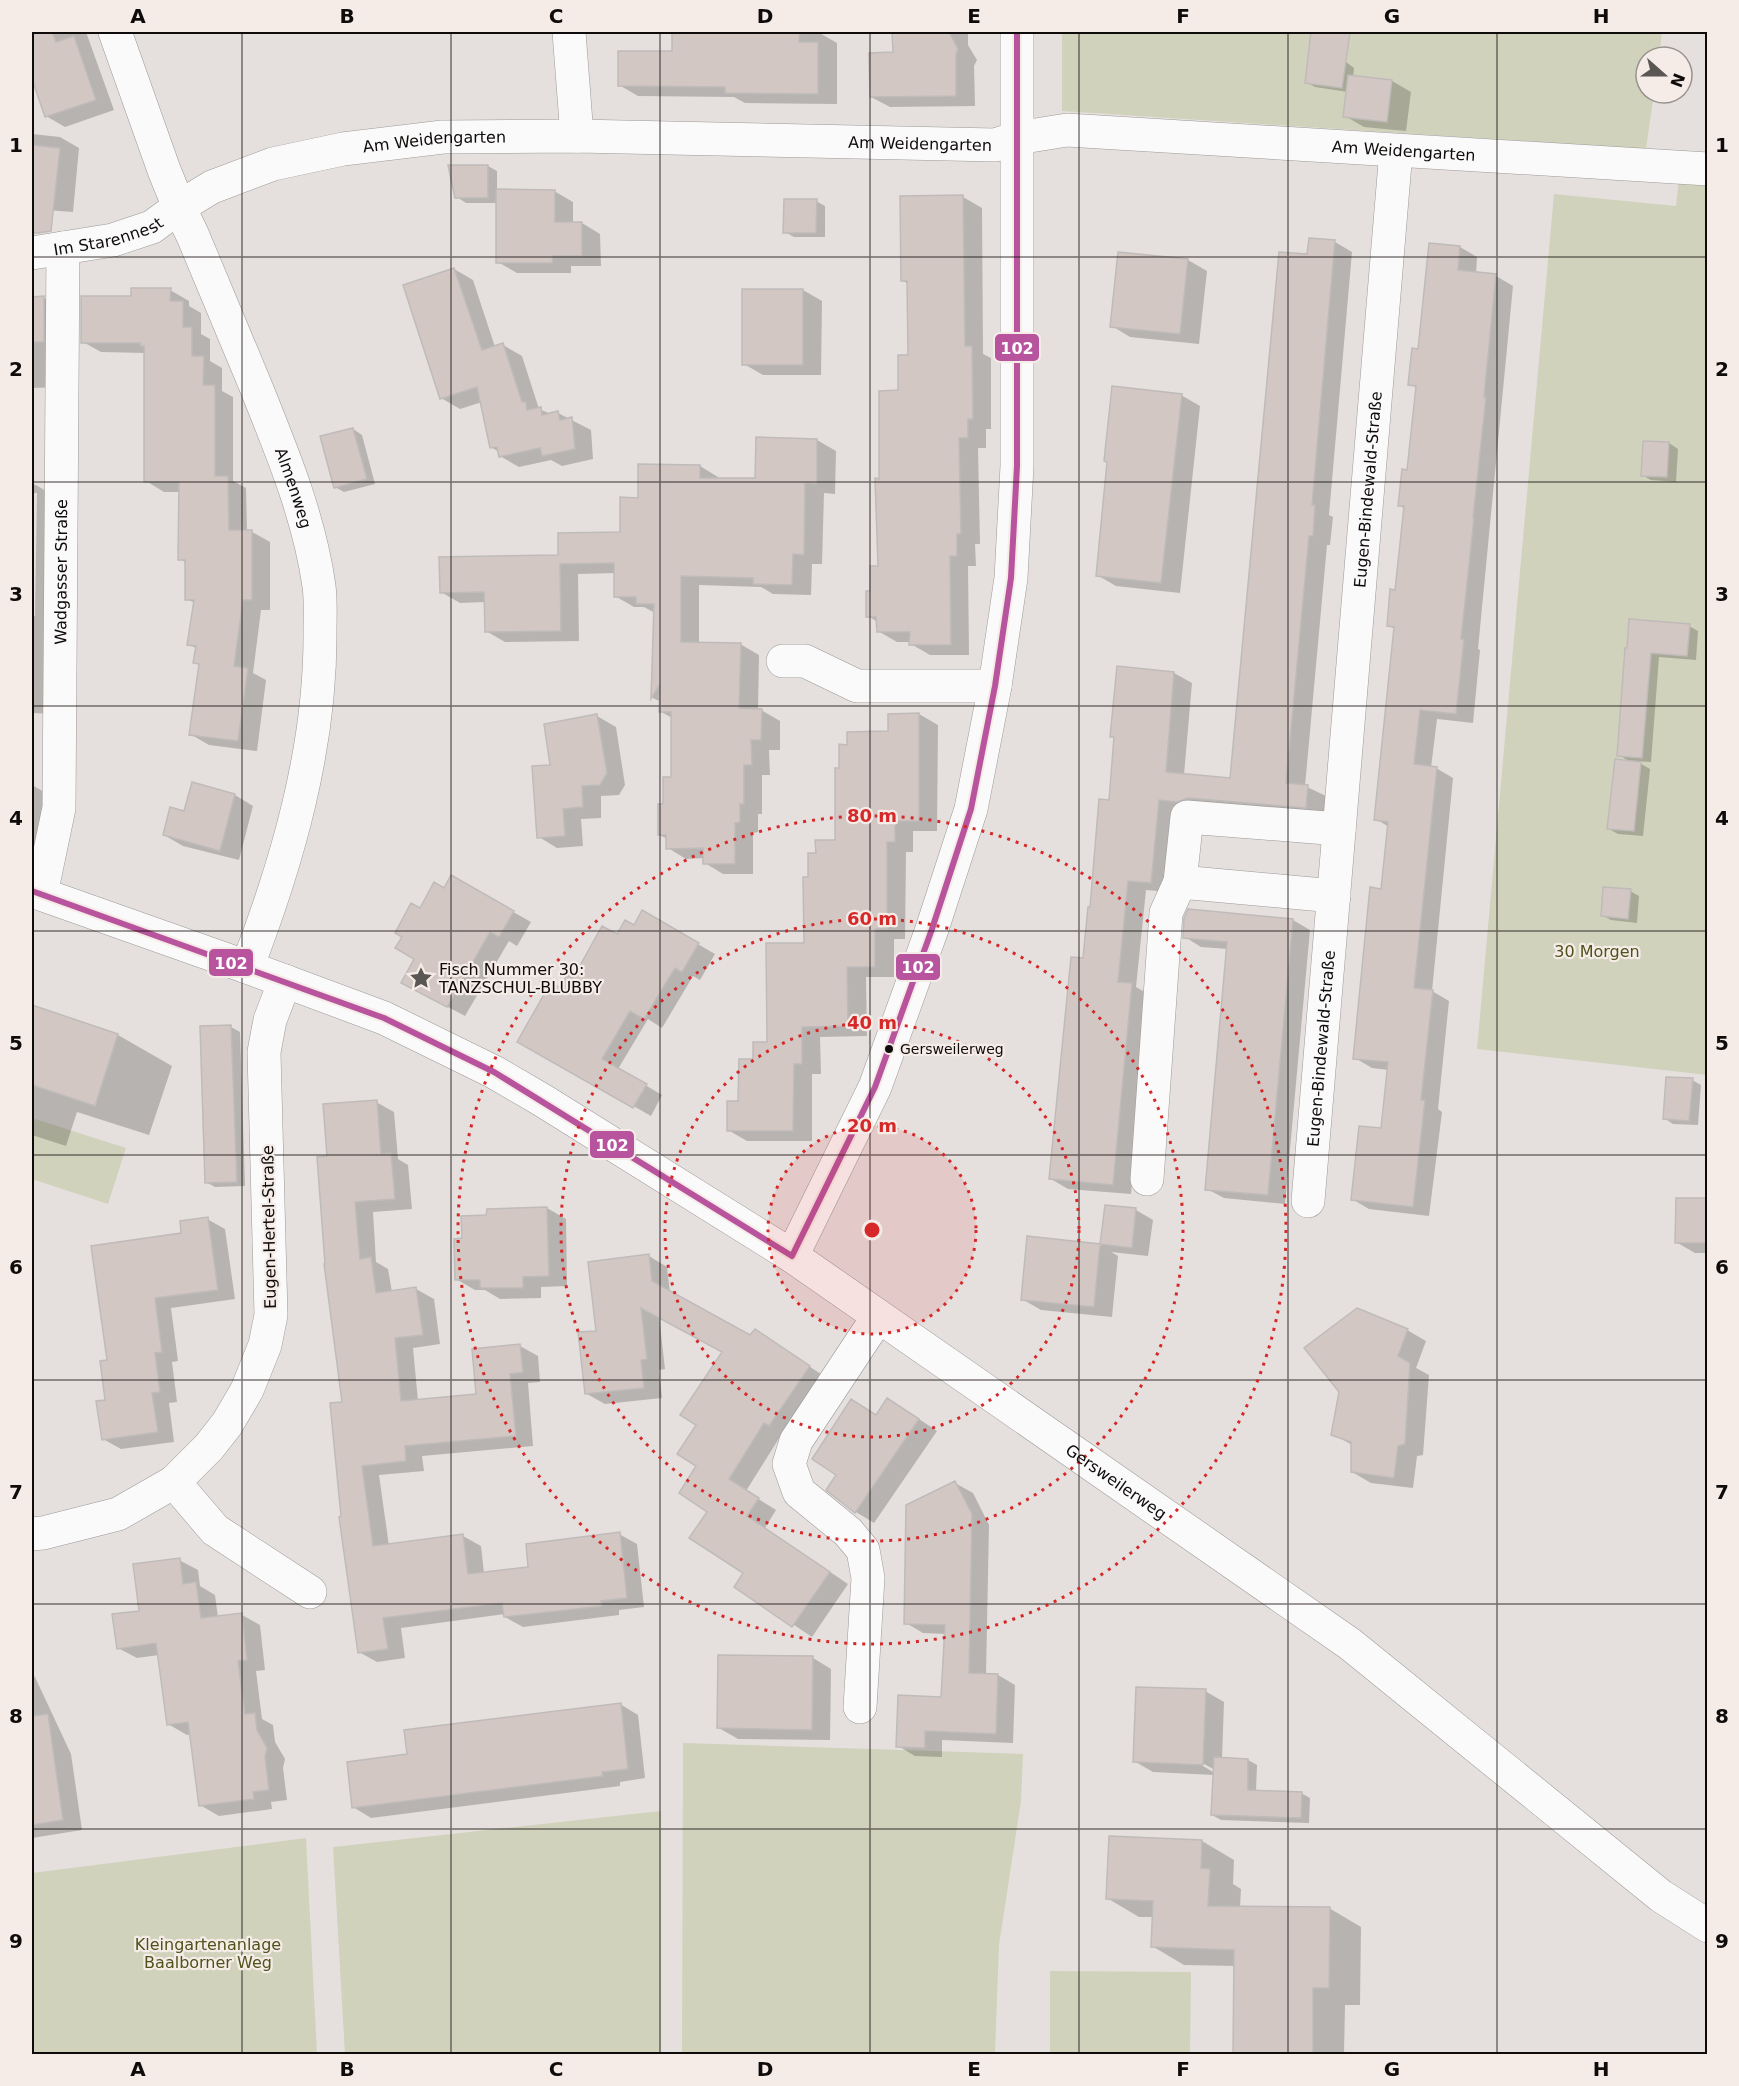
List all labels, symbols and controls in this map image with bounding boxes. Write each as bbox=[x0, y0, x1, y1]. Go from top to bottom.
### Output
text: A bbox=[130, 4, 146, 28]
text: B bbox=[339, 4, 355, 28]
text: C bbox=[549, 4, 563, 28]
text: D bbox=[757, 4, 773, 28]
text: E bbox=[967, 4, 981, 28]
text: F bbox=[1176, 4, 1190, 28]
text: G bbox=[1384, 4, 1400, 28]
text: H bbox=[1593, 4, 1609, 28]
north arrow bbox=[1634, 45, 1694, 105]
text: N bbox=[1666, 71, 1689, 90]
street label: Am Weidengarten bbox=[362, 127, 506, 156]
street label: Am Weidengarten bbox=[848, 132, 992, 154]
text: 1 bbox=[9, 133, 23, 157]
text: 1 bbox=[1715, 133, 1729, 157]
street label: Am Weidengarten bbox=[1331, 137, 1476, 164]
street label: Im Starennest bbox=[52, 213, 167, 259]
line badge: 102 bbox=[994, 333, 1040, 362]
text: 102 bbox=[1000, 339, 1034, 358]
text: 2 bbox=[9, 357, 23, 381]
text: 2 bbox=[1715, 357, 1729, 381]
street label: Eugen-Bindewald-Straße bbox=[1350, 390, 1385, 589]
street label: Almenweg bbox=[271, 445, 316, 530]
street label: Wadgasser Straße bbox=[51, 499, 71, 645]
text: 3 bbox=[9, 582, 23, 606]
text: 3 bbox=[1715, 582, 1729, 606]
text: 80 m bbox=[847, 805, 897, 826]
text: 4 bbox=[9, 806, 23, 830]
text: 4 bbox=[1715, 806, 1729, 830]
text: 60 m bbox=[847, 908, 897, 929]
park label: 30 Morgen bbox=[1554, 942, 1640, 961]
line badge: 102 bbox=[208, 948, 254, 977]
street label: Eugen-Bindewald-Straße bbox=[1303, 949, 1338, 1148]
line badge: 102 bbox=[895, 953, 941, 981]
text: 102 bbox=[214, 954, 248, 973]
text: 102 bbox=[901, 958, 935, 977]
place label: Fisch Nummer 30: TANZSCHUL-BLUBBY bbox=[438, 960, 602, 997]
place icon: Fisch Nummer 30: TANZSCHUL-BLUBBY bbox=[408, 965, 434, 991]
text: 40 m bbox=[847, 1012, 897, 1033]
text: 5 bbox=[9, 1031, 23, 1055]
text: 5 bbox=[1715, 1031, 1729, 1055]
place label: Gersweilerweg bbox=[900, 1041, 1004, 1057]
marker: Gersweilerweg bbox=[883, 1043, 895, 1055]
text: 20 m bbox=[847, 1115, 897, 1136]
line badge: 102 bbox=[589, 1130, 635, 1159]
text: 102 bbox=[595, 1136, 629, 1155]
street label: Eugen-Hertel-Straße bbox=[258, 1145, 280, 1309]
centre of rings bbox=[862, 1220, 882, 1240]
text: 6 bbox=[9, 1255, 23, 1279]
text: 6 bbox=[1715, 1255, 1729, 1279]
street label: Gersweilerweg bbox=[1062, 1440, 1170, 1523]
text: 7 bbox=[9, 1480, 23, 1504]
text: 7 bbox=[1715, 1480, 1729, 1504]
text: 8 bbox=[9, 1704, 23, 1728]
text: 8 bbox=[1715, 1704, 1729, 1728]
text: 9 bbox=[9, 1929, 23, 1953]
text: 9 bbox=[1715, 1929, 1729, 1953]
park label: Kleingartenanlage Baalborner Weg bbox=[135, 1935, 281, 1972]
text: A bbox=[130, 2057, 146, 2081]
text: B bbox=[339, 2057, 355, 2081]
text: C bbox=[549, 2057, 563, 2081]
text: D bbox=[757, 2057, 773, 2081]
text: E bbox=[967, 2057, 981, 2081]
text: F bbox=[1176, 2057, 1190, 2081]
text: G bbox=[1384, 2057, 1400, 2081]
text: H bbox=[1593, 2057, 1609, 2081]

